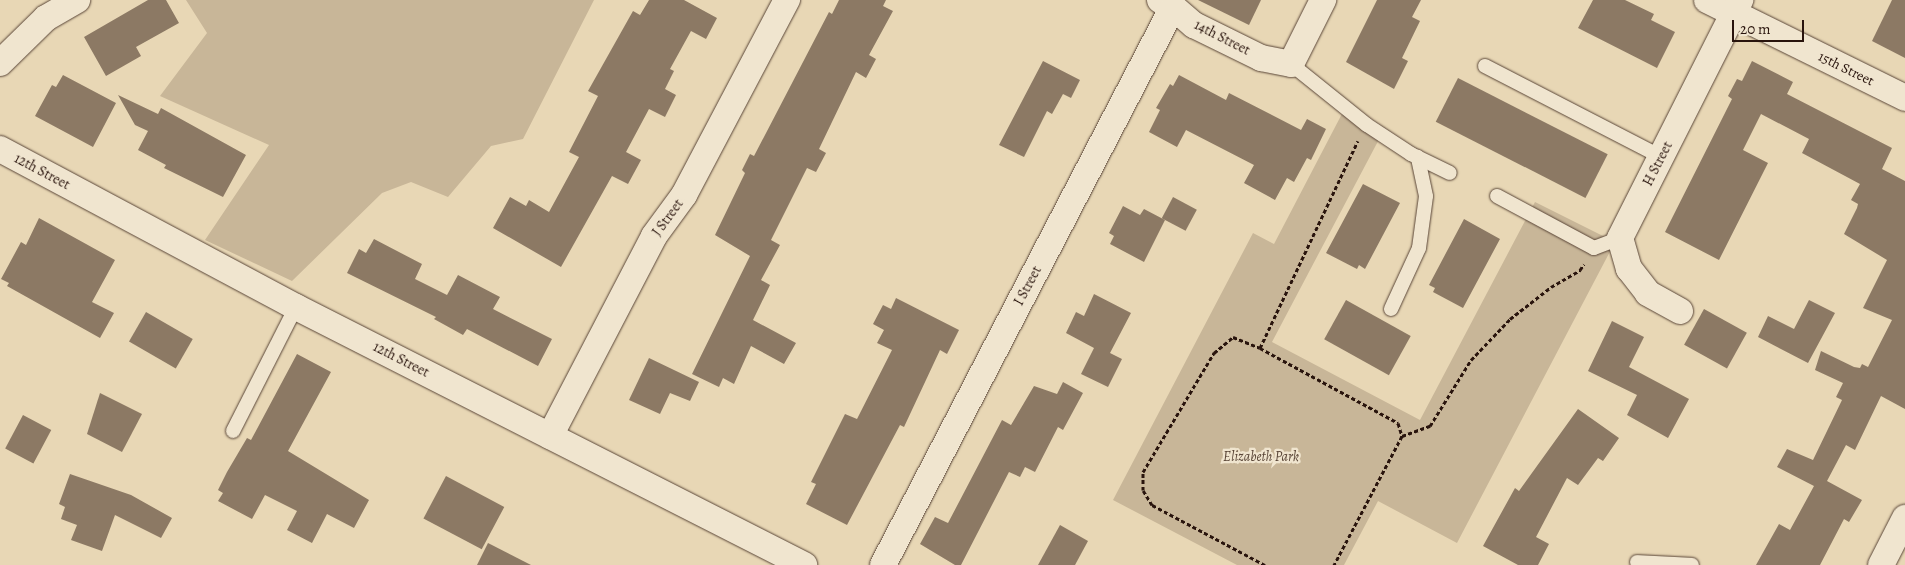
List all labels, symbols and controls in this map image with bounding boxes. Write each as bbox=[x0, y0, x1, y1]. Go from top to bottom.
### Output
scale bar bbox=[1735, 10, 1808, 42]
street label: 14th Street bbox=[1191, 17, 1253, 59]
text: 20 m bbox=[1740, 19, 1771, 39]
street label: 15th Street bbox=[1815, 48, 1877, 90]
street label: H Street bbox=[1640, 139, 1676, 189]
street label: 12th Street bbox=[11, 150, 73, 194]
street label: J Street bbox=[649, 196, 687, 240]
street label: I Street bbox=[1011, 263, 1045, 309]
street label: 12th Street bbox=[370, 339, 432, 381]
park label: Elizabeth Park bbox=[1223, 449, 1299, 465]

